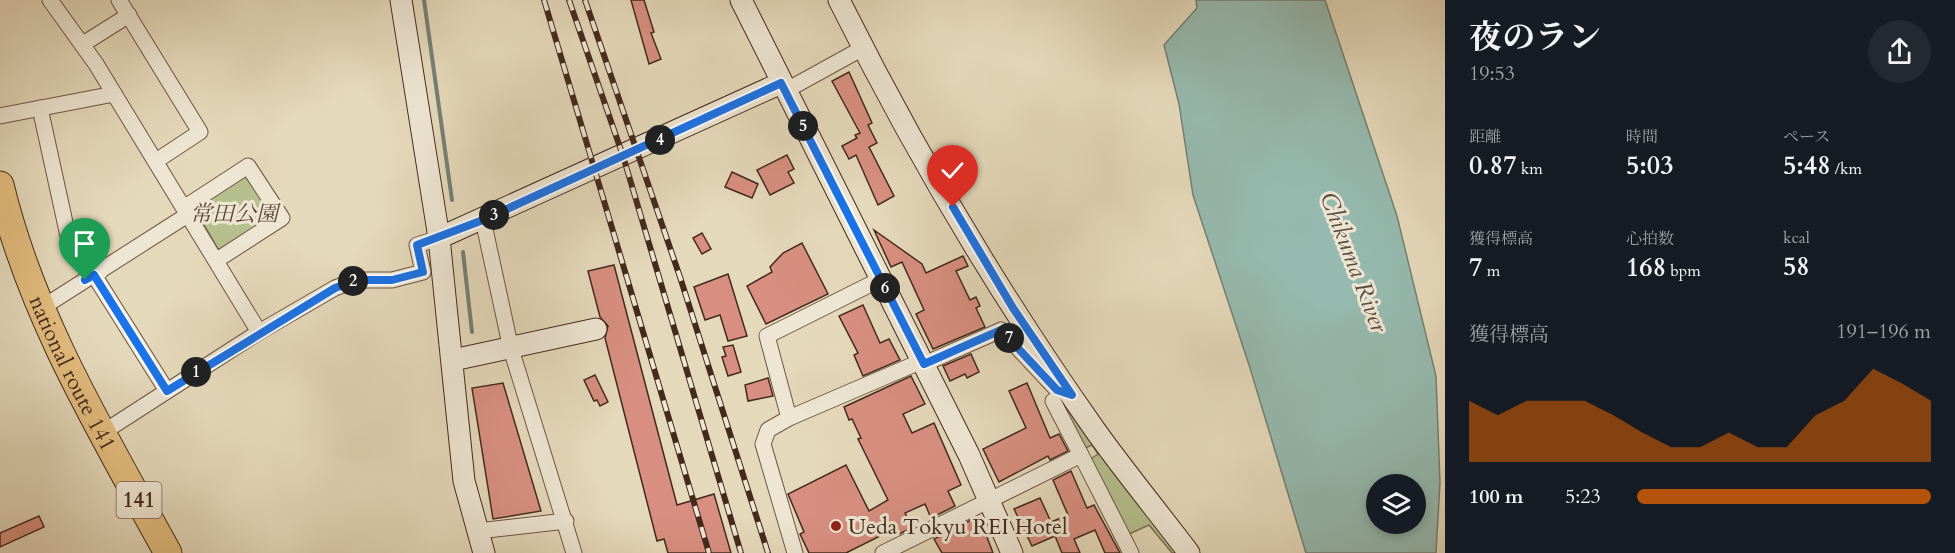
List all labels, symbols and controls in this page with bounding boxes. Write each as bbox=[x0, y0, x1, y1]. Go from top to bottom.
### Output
text: 夜のラン bbox=[1469, 15, 1601, 60]
button: share bbox=[1868, 20, 1931, 83]
text: 19:53 bbox=[1469, 60, 1515, 87]
pin: 5 bbox=[788, 111, 818, 141]
text: 5 bbox=[799, 115, 807, 137]
pin: 4 bbox=[645, 125, 675, 155]
text: 距離 bbox=[1469, 126, 1501, 148]
text: 時間 bbox=[1626, 126, 1658, 148]
text: ペース bbox=[1783, 126, 1830, 148]
text: 4 bbox=[656, 129, 664, 151]
pin bbox=[927, 145, 978, 207]
text: 0.87 bbox=[1469, 148, 1517, 183]
text: 5:03 bbox=[1626, 148, 1674, 183]
text: 5:48 bbox=[1783, 148, 1831, 183]
icon: check bbox=[936, 154, 969, 187]
text: km bbox=[1517, 158, 1543, 180]
text: /km bbox=[1831, 158, 1862, 180]
water label: Chikuma River bbox=[1312, 187, 1396, 338]
park label: 常田公園 bbox=[190, 199, 281, 229]
pin: 3 bbox=[479, 200, 509, 230]
text: 3 bbox=[490, 204, 498, 226]
pin bbox=[59, 218, 110, 280]
icon: arrive bbox=[68, 227, 101, 260]
text: kcal bbox=[1783, 227, 1810, 249]
text: 獲得標高 bbox=[1469, 228, 1533, 250]
text: 心拍数 bbox=[1626, 228, 1674, 250]
text: 58 bbox=[1783, 249, 1810, 284]
text: 7 bbox=[1469, 250, 1482, 285]
text: 168 bbox=[1626, 250, 1666, 285]
text: m bbox=[1482, 260, 1500, 282]
text: bpm bbox=[1666, 260, 1701, 282]
pin: 2 bbox=[338, 266, 368, 296]
text: 2 bbox=[349, 270, 357, 292]
pin: 6 bbox=[870, 273, 900, 303]
text: 6 bbox=[881, 277, 889, 299]
street label: national route 141 bbox=[22, 291, 123, 456]
text: 191–196 m bbox=[1836, 318, 1931, 345]
text: 獲得標高 bbox=[1469, 321, 1549, 348]
pin: 7 bbox=[994, 323, 1024, 353]
text: 7 bbox=[1005, 327, 1013, 349]
pin: 1 bbox=[181, 357, 211, 387]
text: 1 bbox=[192, 361, 200, 383]
map controls bbox=[1366, 474, 1426, 534]
button: layers bbox=[1366, 474, 1426, 534]
road number: 141 bbox=[116, 482, 162, 518]
text: 100 m bbox=[1469, 483, 1524, 510]
text: 5:23 bbox=[1565, 483, 1601, 510]
place label: Ueda Tokyu REI Hotel bbox=[848, 512, 1068, 542]
marker: Ueda Tokyu REI Hotel bbox=[829, 519, 843, 533]

